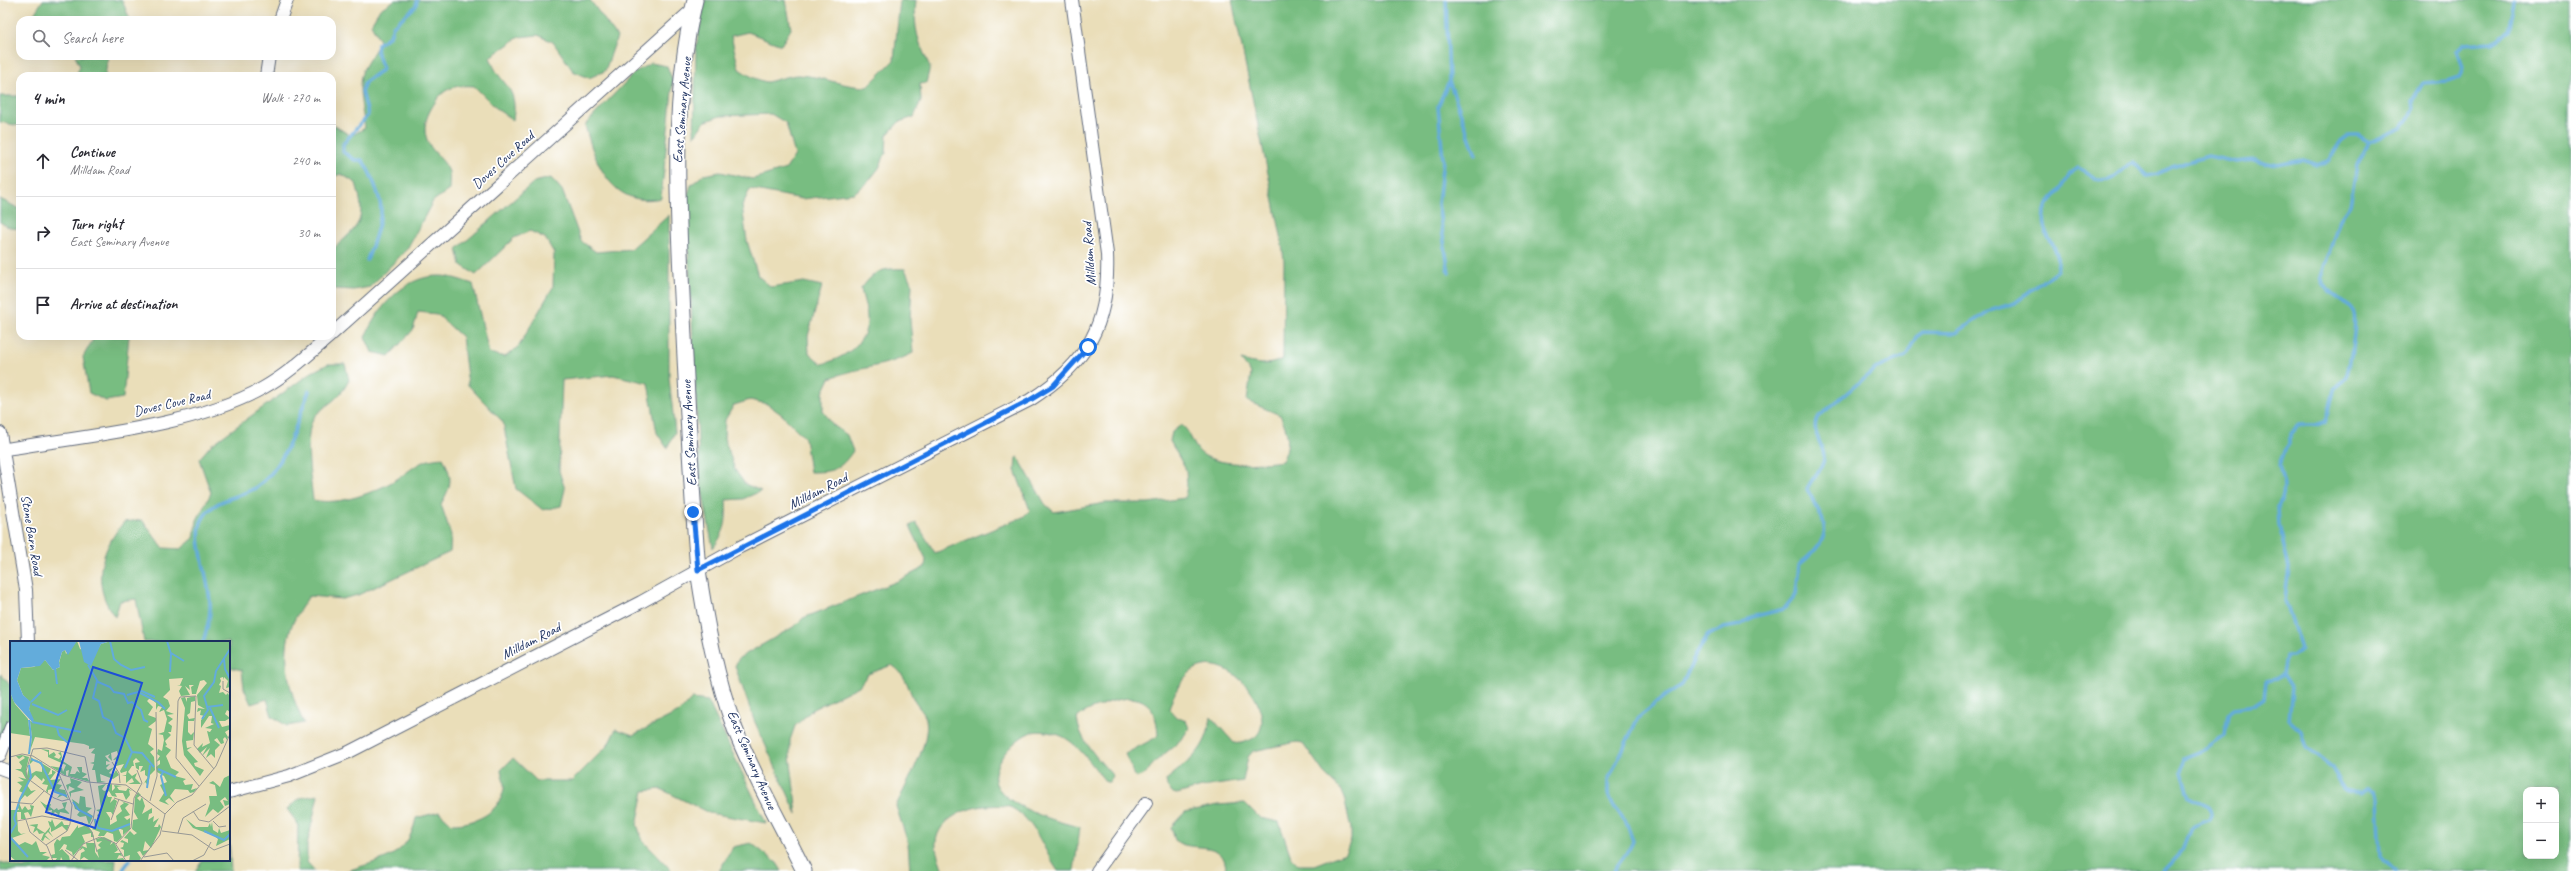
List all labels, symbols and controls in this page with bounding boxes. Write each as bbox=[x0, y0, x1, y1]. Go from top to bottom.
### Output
search box bbox=[16, 16, 336, 60]
icon: search bbox=[30, 27, 52, 49]
text: Search here bbox=[62, 29, 123, 48]
street label: East Seminary Avenue bbox=[669, 55, 695, 164]
text: 4 min bbox=[32, 88, 65, 109]
text: Walk · 270 m bbox=[261, 90, 320, 106]
street label: Doves Cove Road bbox=[468, 126, 539, 192]
text: Continue bbox=[70, 143, 115, 162]
icon: ahead bbox=[32, 150, 54, 172]
text: 240 m bbox=[292, 153, 320, 169]
text: Milldam Road bbox=[70, 162, 129, 178]
text: Turn right bbox=[70, 215, 123, 234]
street label: Milldam Road bbox=[1078, 219, 1100, 286]
icon: right bbox=[32, 222, 54, 244]
text: 30 m bbox=[298, 225, 320, 241]
text: East Seminary Avenue bbox=[70, 234, 168, 250]
icon: arrive bbox=[32, 294, 54, 316]
text: Arrive at destination bbox=[70, 295, 177, 314]
route start bbox=[1079, 338, 1097, 356]
street label: East Seminary Avenue bbox=[678, 378, 700, 486]
street label: Doves Cove Road bbox=[132, 385, 214, 420]
street label: Milldam Road bbox=[786, 468, 853, 513]
street label: Stone Barn Road bbox=[17, 493, 47, 579]
route end bbox=[684, 503, 702, 521]
street label: Milldam Road bbox=[499, 618, 566, 663]
inset map bbox=[10, 641, 230, 861]
street label: East Seminary Avenue bbox=[723, 708, 781, 813]
map controls bbox=[2523, 787, 2559, 859]
button: + bbox=[2523, 787, 2559, 823]
button: − bbox=[2523, 823, 2559, 859]

